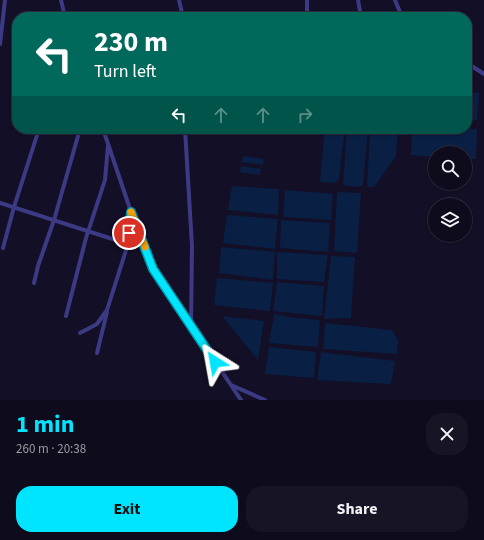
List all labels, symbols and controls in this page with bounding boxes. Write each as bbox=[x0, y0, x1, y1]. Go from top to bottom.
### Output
text: 230 m bbox=[94, 22, 168, 62]
icon: left bbox=[28, 28, 80, 80]
text: Turn left bbox=[94, 59, 156, 84]
icon: left bbox=[168, 104, 190, 126]
icon: ahead bbox=[210, 104, 232, 126]
icon: ahead bbox=[252, 104, 274, 126]
icon: right bbox=[294, 104, 316, 126]
map controls bbox=[428, 146, 472, 242]
button: search bbox=[428, 146, 472, 190]
button: layers bbox=[428, 198, 472, 242]
pin bbox=[112, 216, 146, 250]
icon: arrive bbox=[118, 222, 140, 244]
position arrow bbox=[194, 341, 236, 383]
text: 1 min bbox=[16, 407, 74, 442]
button: close bbox=[426, 413, 468, 455]
text: 260 m · 20:38 bbox=[16, 440, 86, 458]
button: Exit bbox=[16, 486, 238, 532]
button: Share bbox=[246, 486, 468, 532]

